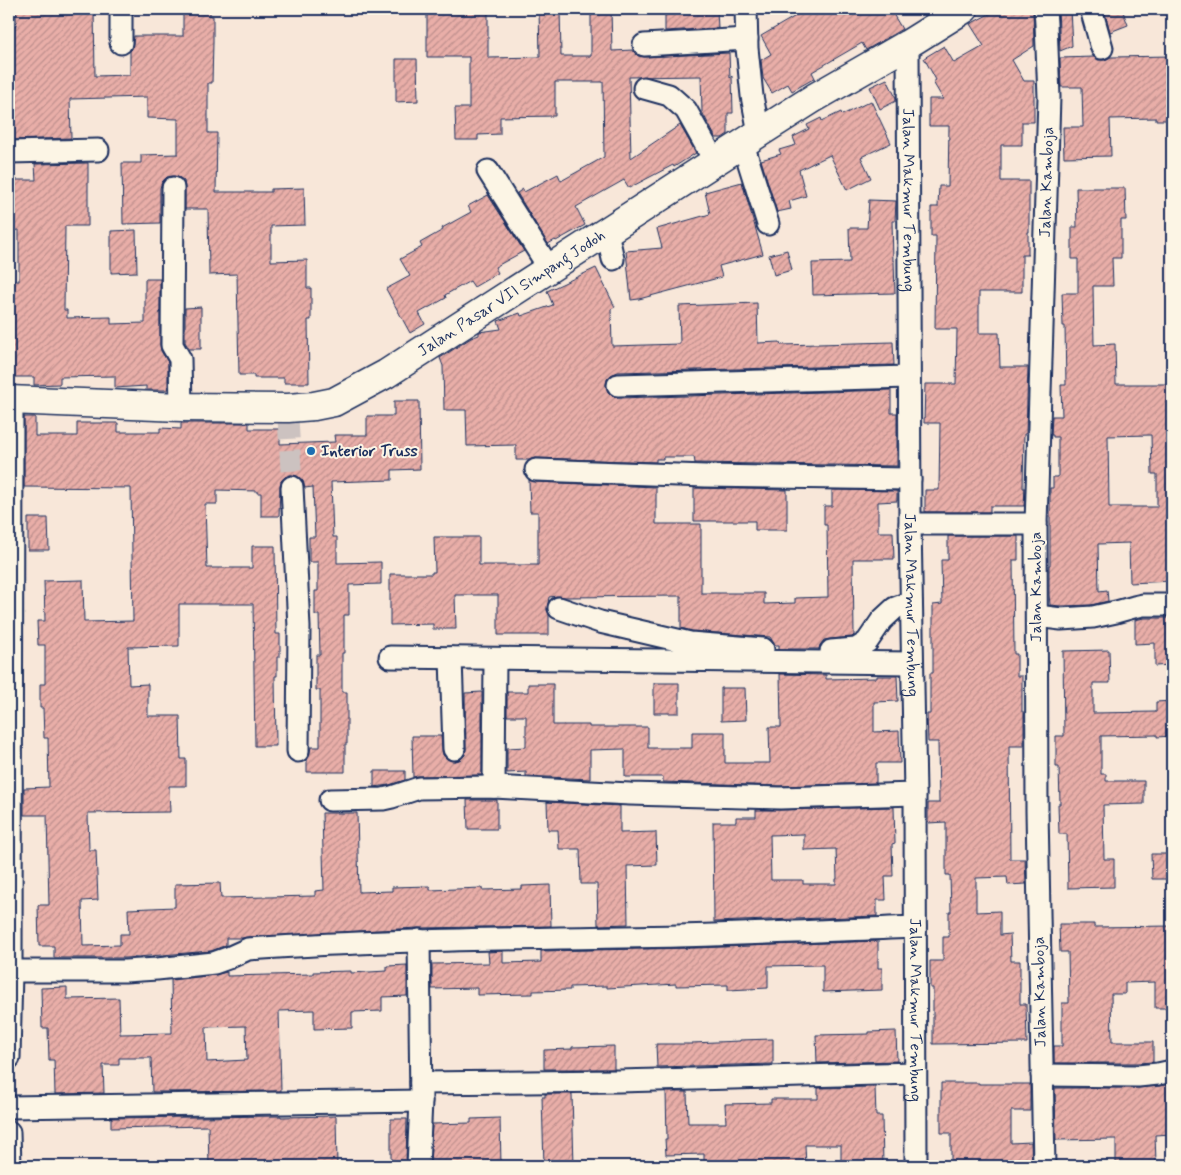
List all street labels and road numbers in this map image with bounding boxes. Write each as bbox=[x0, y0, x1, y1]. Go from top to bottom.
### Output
street label: Jalan Makmur Tembung bbox=[897, 108, 920, 292]
street label: Jalan Kamboja bbox=[1034, 126, 1059, 238]
street label: Jalan Pasar VII Simpang Jodoh bbox=[414, 225, 609, 361]
street label: Jalan Makmur Tembung bbox=[899, 513, 924, 697]
street label: Jalan Kamboja bbox=[1026, 531, 1047, 642]
street label: Jalan Makmur Tembung bbox=[904, 918, 926, 1102]
street label: Jalan Kamboja bbox=[1029, 936, 1051, 1048]

